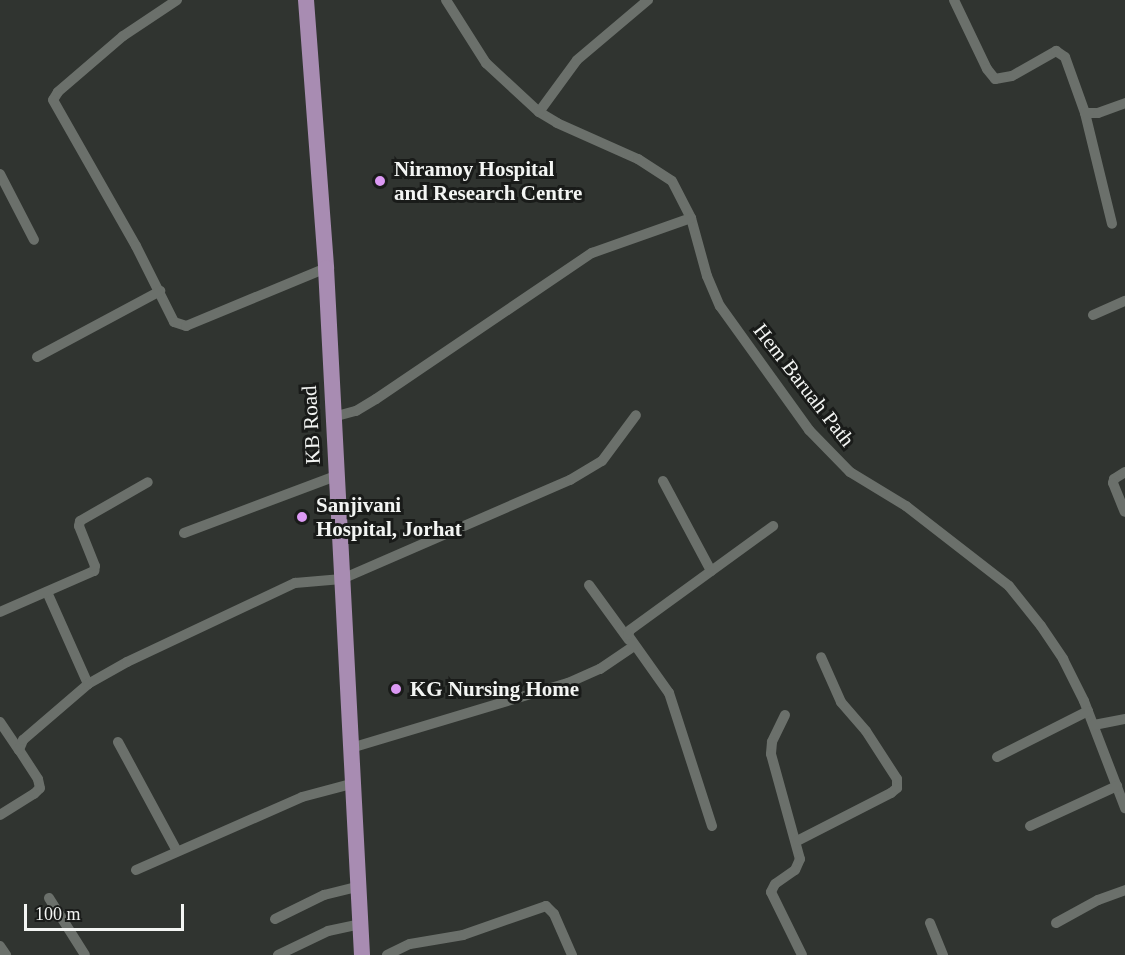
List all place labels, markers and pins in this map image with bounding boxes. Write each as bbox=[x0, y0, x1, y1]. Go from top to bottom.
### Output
place label: Niramoy Hospital and Research Centre bbox=[394, 156, 582, 206]
marker: Niramoy Hospital and Research Centre bbox=[371, 172, 389, 190]
place label: Sanjivani Hospital, Jorhat bbox=[316, 492, 462, 542]
marker: Sanjivani Hospital, Jorhat bbox=[293, 508, 311, 526]
place label: KG Nursing Home bbox=[410, 676, 579, 702]
marker: KG Nursing Home bbox=[387, 680, 405, 698]

